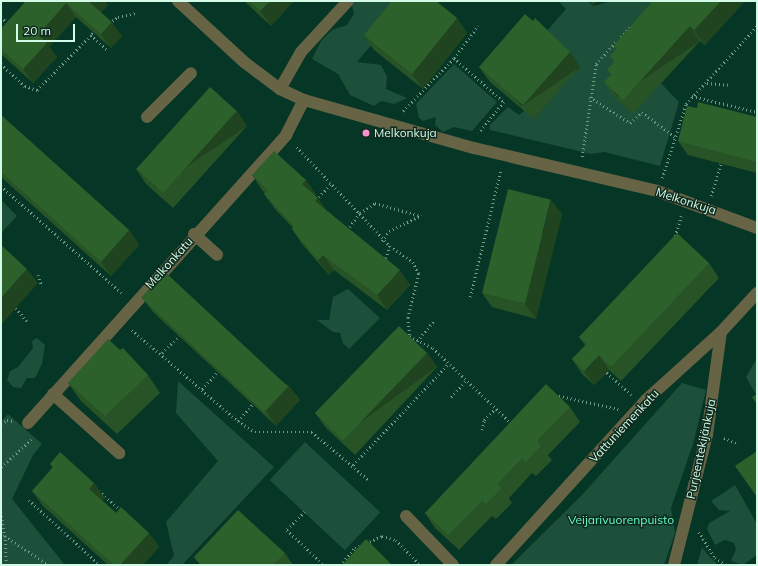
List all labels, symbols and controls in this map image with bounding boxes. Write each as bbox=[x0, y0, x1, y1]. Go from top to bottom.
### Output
scale bar bbox=[18, 16, 77, 42]
text: 20 m bbox=[23, 23, 51, 38]
place label: Melkonkuja bbox=[374, 126, 437, 140]
marker: Melkonkuja bbox=[361, 128, 371, 138]
street label: Melkonkuja bbox=[654, 184, 718, 218]
street label: Melkonkatu bbox=[142, 234, 196, 292]
street label: Vattuniemenkatu bbox=[586, 386, 662, 466]
street label: Purjeentekijänkuja bbox=[683, 398, 719, 500]
park label: Veijarivuorenpuisto bbox=[568, 513, 674, 527]

